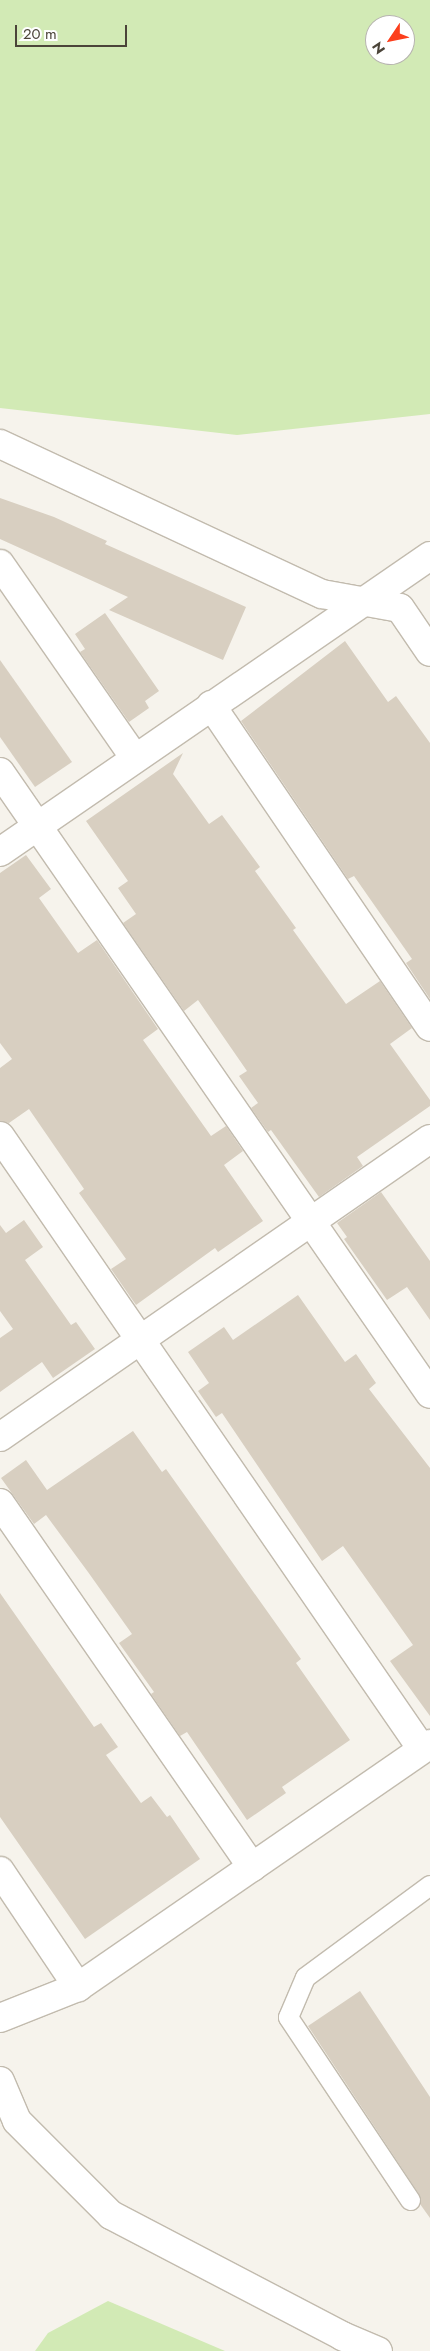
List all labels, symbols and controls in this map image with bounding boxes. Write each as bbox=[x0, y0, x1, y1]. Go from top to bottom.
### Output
scale bar bbox=[18, 15, 130, 47]
north arrow bbox=[365, 15, 415, 65]
text: 20 m bbox=[23, 23, 57, 45]
text: N bbox=[367, 38, 390, 58]

